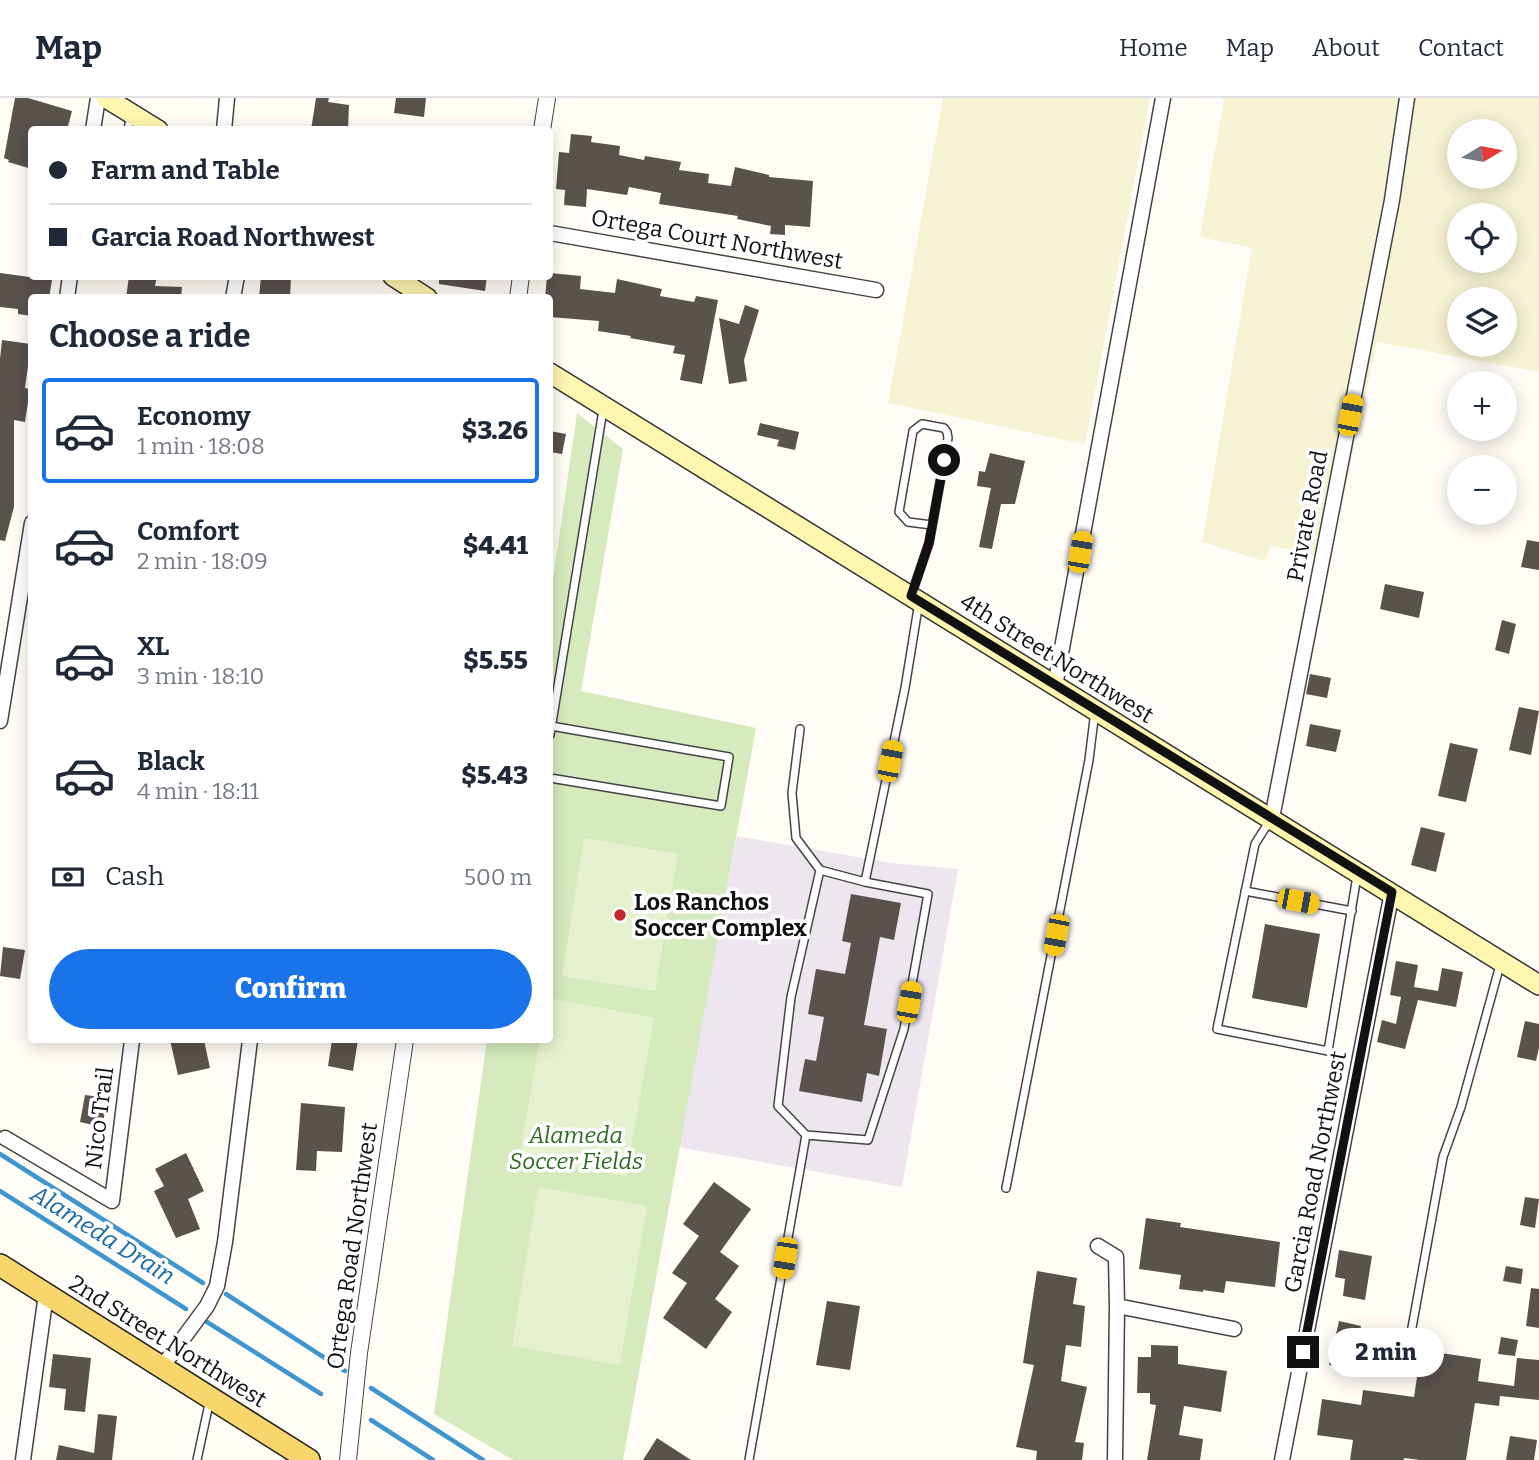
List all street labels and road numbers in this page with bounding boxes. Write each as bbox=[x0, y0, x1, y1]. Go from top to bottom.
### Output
street label: Ortega Court Northwest bbox=[589, 203, 845, 275]
street label: Private Road bbox=[1281, 448, 1334, 584]
street label: 4th Street Northwest bbox=[955, 587, 1159, 729]
street label: Garcia Road Northwest bbox=[1278, 1049, 1352, 1295]
street label: Nico Trail bbox=[79, 1065, 119, 1171]
street label: Ortega Road Northwest bbox=[321, 1121, 383, 1371]
street label: 2nd Street Northwest bbox=[64, 1269, 272, 1413]

